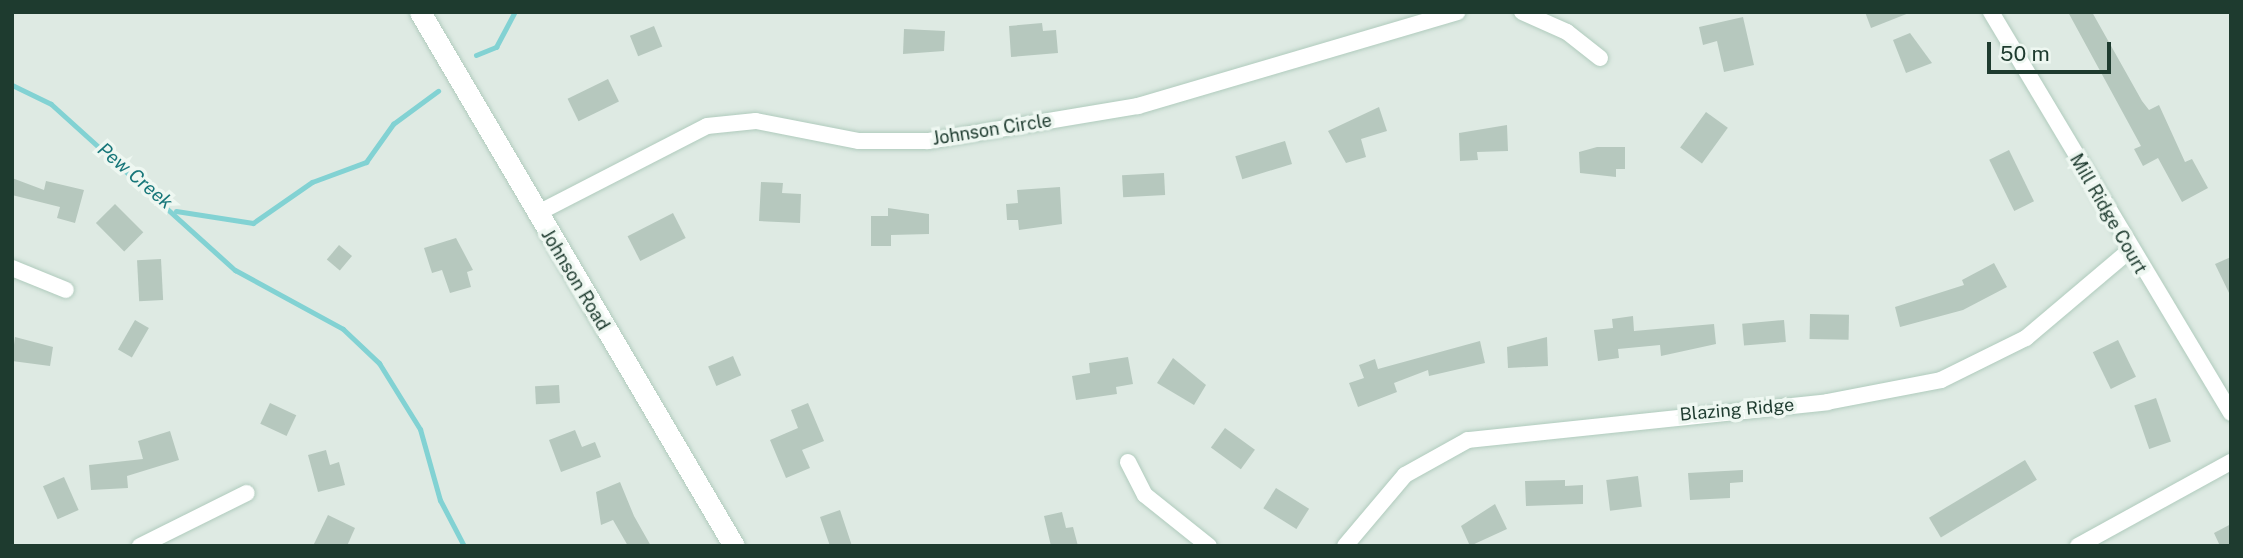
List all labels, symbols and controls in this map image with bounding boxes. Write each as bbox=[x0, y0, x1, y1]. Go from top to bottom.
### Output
scale bar bbox=[1991, 28, 2115, 72]
text: 50 m bbox=[2000, 41, 2050, 66]
street label: Johnson Circle bbox=[931, 110, 1053, 150]
water label: Pew Creek bbox=[93, 138, 177, 214]
street label: Mill Ridge Court bbox=[2065, 150, 2151, 278]
street label: Johnson Road bbox=[536, 225, 614, 335]
street label: Blazing Ridge bbox=[1679, 394, 1795, 426]

